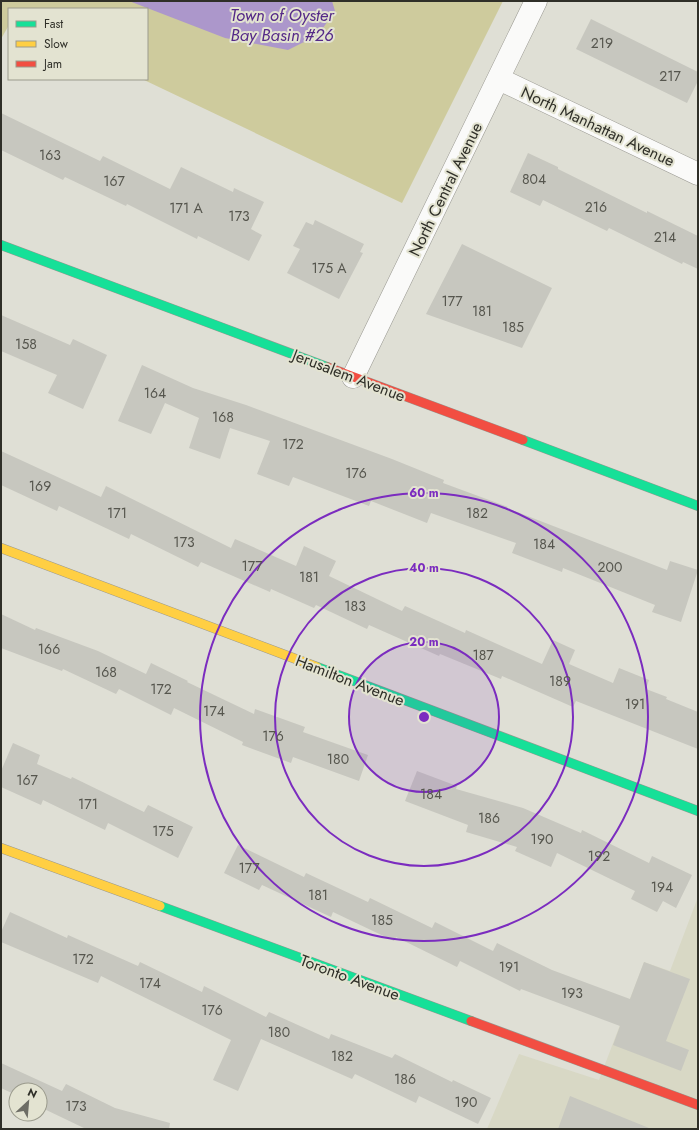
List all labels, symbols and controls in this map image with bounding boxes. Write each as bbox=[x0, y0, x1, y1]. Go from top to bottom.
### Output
water label: Town of Oyster Bay Basin #26 bbox=[230, 3, 335, 47]
legend bbox=[8, 8, 148, 80]
text: Fast bbox=[44, 15, 63, 33]
house number: 219 bbox=[591, 33, 613, 53]
text: Slow bbox=[44, 35, 69, 53]
text: Jam bbox=[42, 55, 62, 73]
house number: 217 bbox=[659, 66, 681, 86]
street label: North Manhattan Avenue bbox=[517, 81, 678, 172]
street label: North Central Avenue bbox=[403, 118, 488, 260]
house number: 163 bbox=[39, 145, 61, 165]
house number: 804 bbox=[522, 169, 546, 189]
house number: 167 bbox=[103, 171, 126, 191]
house number: 216 bbox=[585, 197, 607, 217]
house number: 171 A bbox=[169, 198, 203, 218]
house number: 173 bbox=[228, 206, 250, 226]
house number: 214 bbox=[654, 227, 676, 247]
house number: 175 A bbox=[312, 258, 347, 278]
house number: 177 bbox=[442, 291, 463, 311]
house number: 181 bbox=[472, 301, 492, 321]
house number: 185 bbox=[502, 317, 524, 337]
house number: 158 bbox=[15, 334, 37, 354]
street label: Jerusalem Avenue bbox=[287, 343, 409, 408]
house number: 164 bbox=[144, 383, 166, 403]
house number: 168 bbox=[212, 407, 234, 427]
house number: 172 bbox=[282, 434, 304, 454]
house number: 176 bbox=[345, 463, 367, 483]
house number: 169 bbox=[29, 476, 51, 496]
text: 60 m bbox=[409, 484, 439, 502]
house number: 171 bbox=[107, 503, 127, 523]
house number: 182 bbox=[466, 503, 488, 523]
house number: 173 bbox=[173, 532, 195, 552]
house number: 184 bbox=[533, 534, 555, 554]
house number: 177 bbox=[242, 556, 263, 576]
house number: 200 bbox=[598, 557, 622, 577]
text: 40 m bbox=[409, 559, 439, 577]
house number: 181 bbox=[299, 567, 319, 587]
house number: 183 bbox=[344, 596, 366, 616]
text: 20 m bbox=[409, 633, 439, 651]
house number: 166 bbox=[38, 639, 60, 659]
house number: 187 bbox=[472, 645, 494, 665]
street label: Hamilton Avenue bbox=[292, 649, 408, 712]
house number: 168 bbox=[95, 662, 117, 682]
house number: 189 bbox=[549, 671, 571, 691]
house number: 172 bbox=[150, 679, 172, 699]
house number: 191 bbox=[625, 694, 645, 714]
house number: 174 bbox=[203, 701, 225, 721]
centre of rings bbox=[417, 710, 431, 724]
house number: 176 bbox=[262, 726, 284, 746]
house number: 180 bbox=[327, 749, 349, 769]
house number: 167 bbox=[16, 770, 39, 790]
house number: 184 bbox=[420, 784, 442, 804]
house number: 171 bbox=[78, 794, 98, 814]
house number: 186 bbox=[478, 808, 500, 828]
house number: 175 bbox=[152, 821, 174, 841]
house number: 190 bbox=[531, 829, 553, 849]
house number: 192 bbox=[588, 846, 610, 866]
house number: 177 bbox=[239, 858, 260, 878]
house number: 194 bbox=[651, 877, 673, 897]
house number: 181 bbox=[308, 885, 328, 905]
house number: 185 bbox=[371, 910, 393, 930]
house number: 172 bbox=[72, 949, 94, 969]
street label: Toronto Avenue bbox=[297, 949, 403, 1006]
house number: 191 bbox=[499, 957, 519, 977]
house number: 174 bbox=[139, 973, 161, 993]
house number: 193 bbox=[561, 983, 583, 1003]
house number: 176 bbox=[201, 1000, 223, 1020]
house number: 180 bbox=[268, 1022, 290, 1042]
house number: 182 bbox=[331, 1046, 353, 1066]
house number: 186 bbox=[394, 1069, 416, 1089]
north arrow bbox=[8, 1082, 48, 1122]
text: N bbox=[25, 1084, 40, 1102]
house number: 190 bbox=[455, 1092, 477, 1112]
house number: 173 bbox=[65, 1096, 87, 1116]

